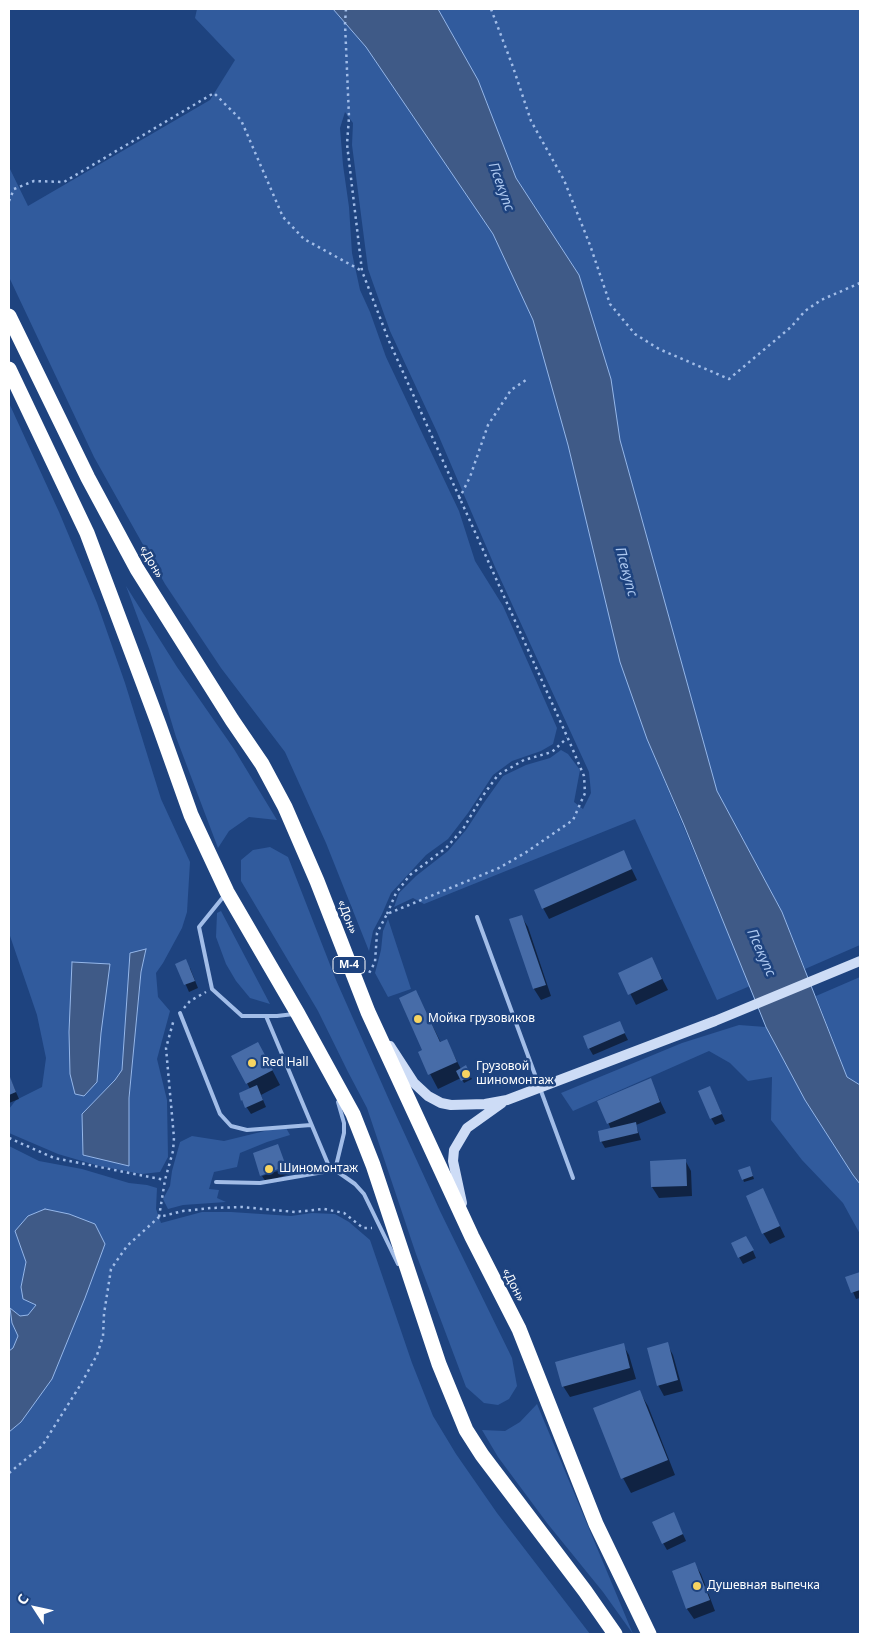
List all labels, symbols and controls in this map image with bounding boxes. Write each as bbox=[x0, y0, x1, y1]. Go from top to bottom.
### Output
water label: Псекупс bbox=[484, 160, 518, 214]
street label: «Дон» bbox=[136, 543, 166, 581]
water label: Псекупс bbox=[611, 545, 641, 599]
street label: «Дон» bbox=[334, 898, 360, 936]
water label: Псекупс bbox=[743, 926, 779, 980]
road number: М-4 bbox=[333, 956, 365, 974]
place label: Мойка грузовиков bbox=[428, 1012, 535, 1026]
marker: Мойка грузовиков bbox=[412, 1013, 424, 1025]
place label: Red Hall bbox=[262, 1056, 309, 1070]
marker: Red Hall bbox=[246, 1057, 258, 1069]
place label: Грузовой шиномонтаж bbox=[476, 1060, 554, 1088]
marker: Грузовой шиномонтаж bbox=[460, 1068, 472, 1080]
place label: Шиномонтаж bbox=[279, 1162, 358, 1176]
marker: Шиномонтаж bbox=[263, 1163, 275, 1175]
street label: «Дон» bbox=[499, 1266, 527, 1304]
place label: Душевная выпечка bbox=[707, 1579, 820, 1593]
marker: Душевная выпечка bbox=[691, 1580, 703, 1592]
north arrow bbox=[10, 1583, 60, 1633]
text: С bbox=[12, 1590, 33, 1608]

